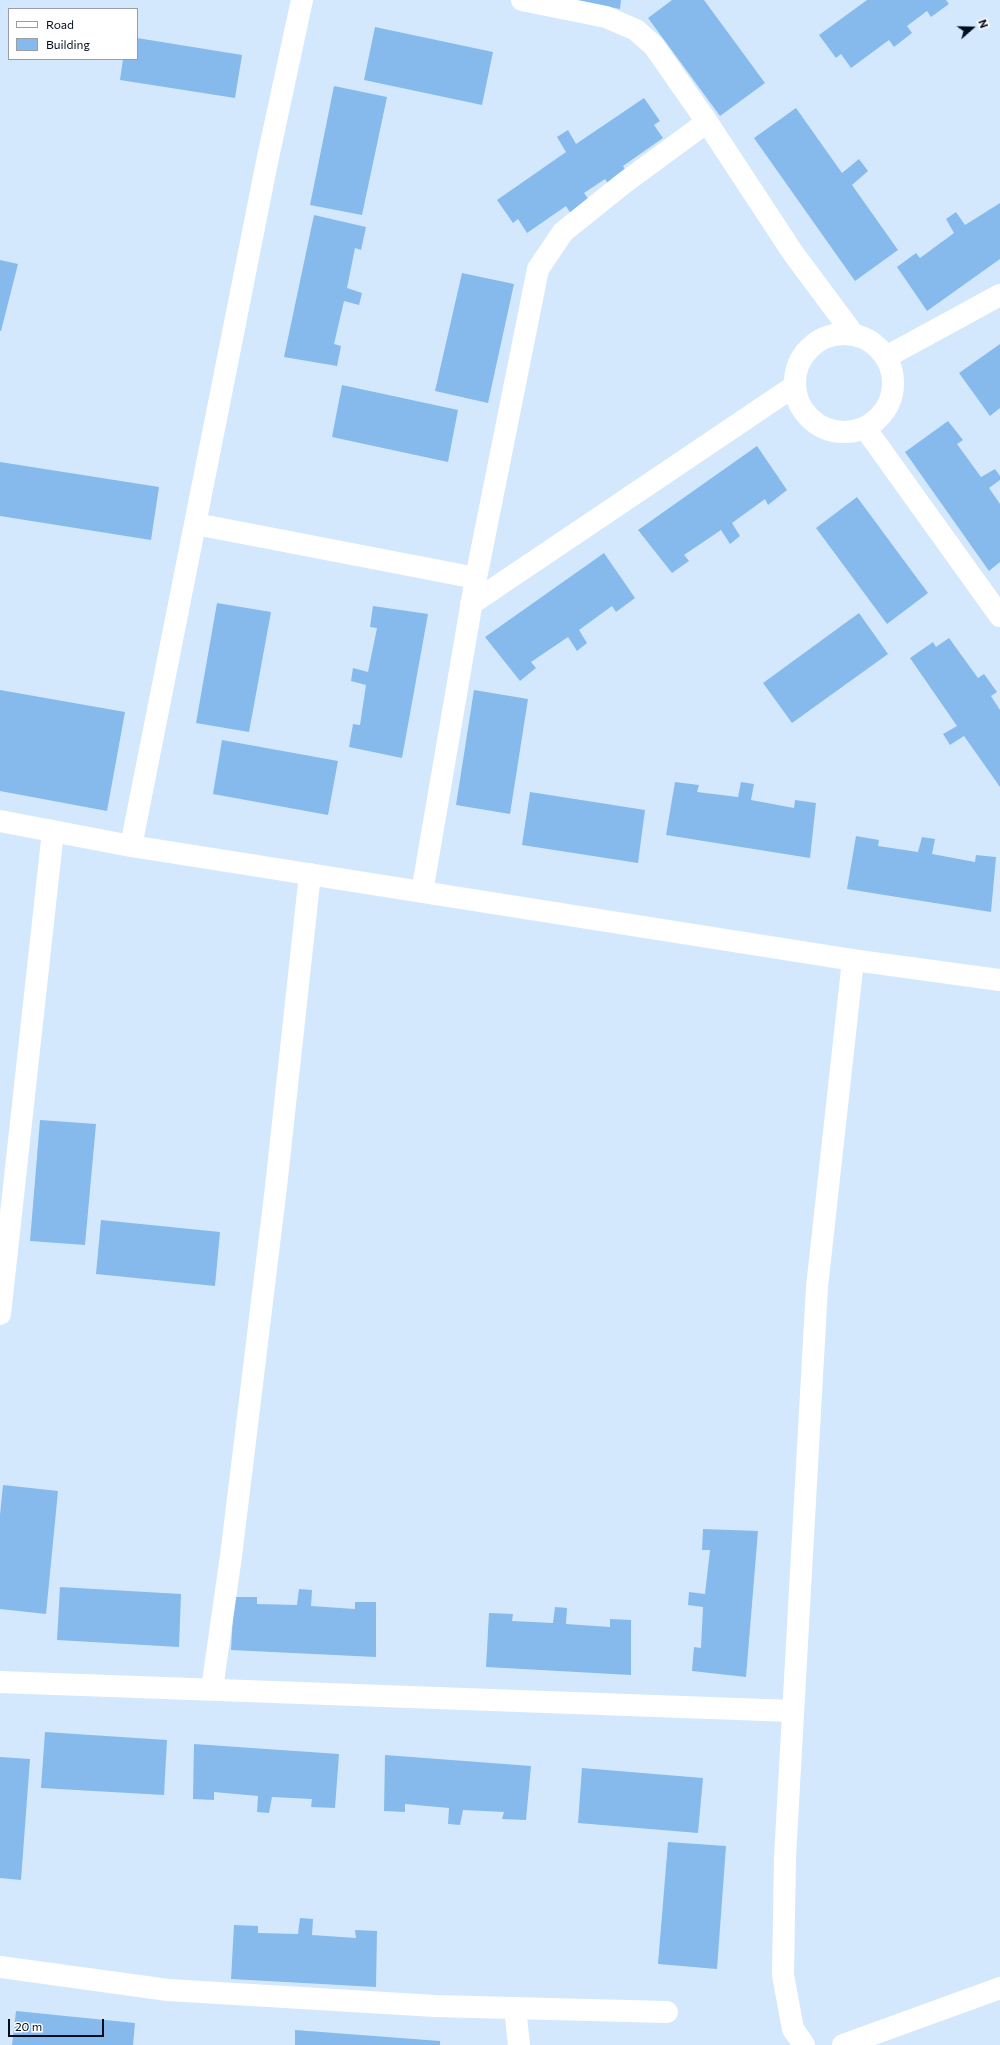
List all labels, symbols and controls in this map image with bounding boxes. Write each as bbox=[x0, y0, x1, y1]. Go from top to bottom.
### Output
legend bbox=[8, 8, 138, 60]
north arrow bbox=[952, 8, 992, 48]
text: Road bbox=[46, 17, 74, 31]
text: N bbox=[976, 18, 991, 30]
text: Building bbox=[46, 37, 90, 51]
scale bar bbox=[10, 2011, 106, 2037]
text: 20 m bbox=[15, 2019, 42, 2033]

